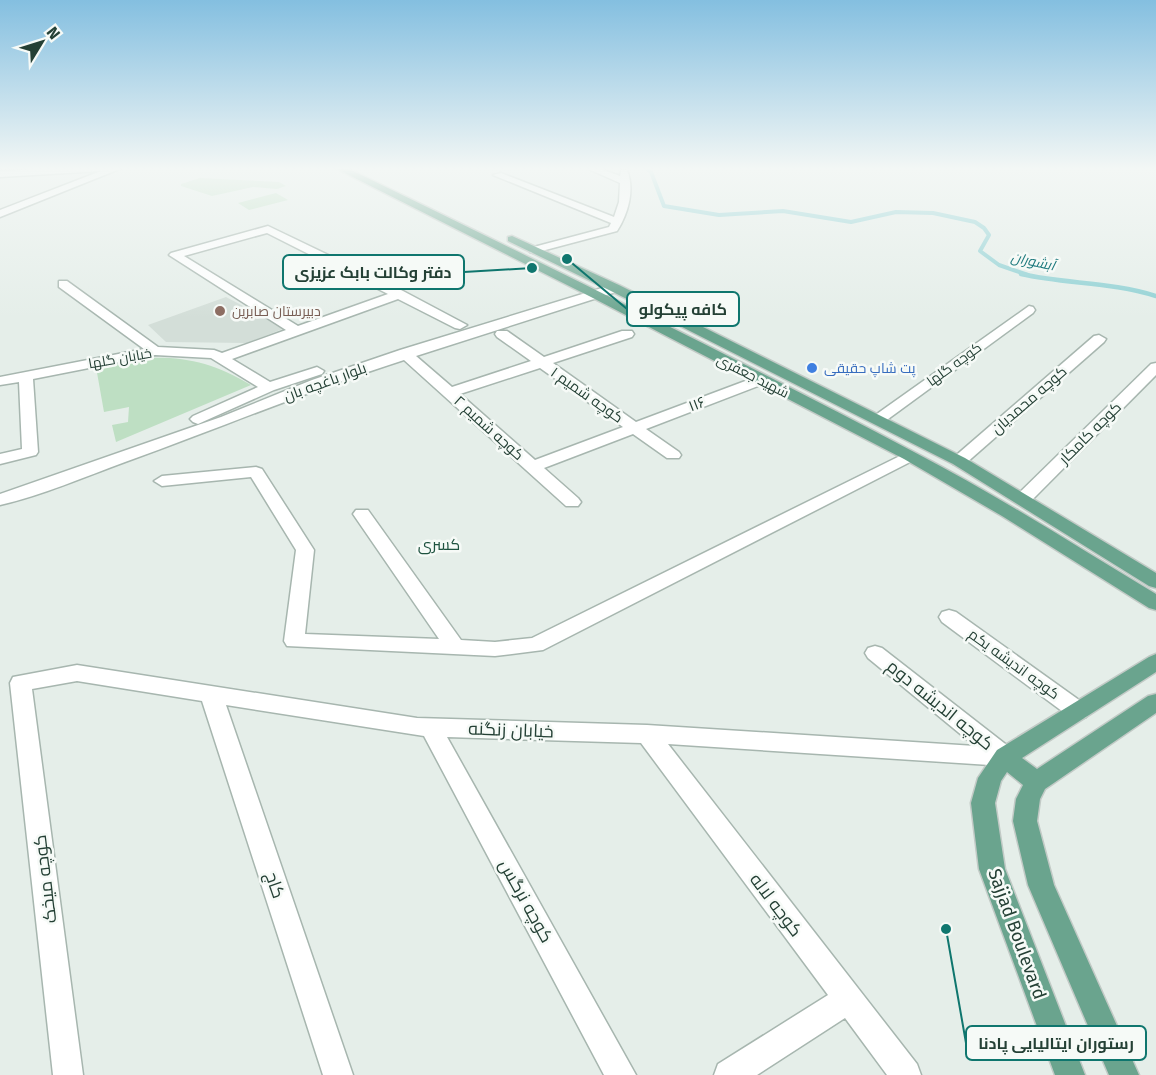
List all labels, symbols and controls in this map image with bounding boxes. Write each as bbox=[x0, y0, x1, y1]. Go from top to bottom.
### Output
north arrow bbox=[12, 12, 72, 72]
text: N bbox=[43, 23, 64, 43]
water label: آبشوران bbox=[1009, 249, 1060, 275]
callout: دفتر وکالت بابک عزیزی bbox=[283, 255, 464, 289]
text: دفتر وکالت بابک عزیزی bbox=[294, 263, 452, 282]
callout: کافه پیکولو bbox=[627, 292, 739, 326]
text: کافه پیکولو bbox=[639, 300, 727, 321]
place label: دبیرستان صابرین bbox=[232, 303, 321, 320]
marker: دبیرستان صابرین bbox=[213, 304, 227, 318]
street label: کوچه گلها bbox=[924, 339, 986, 391]
street label: خیابان گلها bbox=[87, 345, 153, 372]
street label: شهید جعفری bbox=[714, 351, 792, 402]
street label: بلوار باغچه بان bbox=[281, 359, 369, 406]
place label: پت شاپ حقیقی bbox=[824, 360, 916, 378]
marker: پت شاپ حقیقی bbox=[805, 361, 819, 375]
street label: کوچه محمدیان bbox=[988, 362, 1071, 438]
street label: کوچه شمیم ۱ bbox=[547, 363, 627, 427]
street label: کوچه شمیم ۲ bbox=[450, 392, 528, 465]
street label: ۱۱۶ bbox=[686, 393, 708, 415]
street label: کوچه کامکار bbox=[1054, 398, 1126, 469]
district label: کسری bbox=[418, 535, 460, 555]
street label: کوچه اندیشه یکم bbox=[964, 625, 1063, 704]
street label: کوچه اندیشه دوم bbox=[881, 655, 998, 756]
street label: خیابان زنگنه bbox=[468, 718, 554, 742]
street label: کوچه میخک bbox=[29, 833, 62, 925]
street label: کوچه نرگس bbox=[493, 856, 558, 947]
street label: Sajjad Boulevard bbox=[983, 866, 1051, 1002]
street label: کاج bbox=[259, 869, 290, 902]
street label: کوچه لاله bbox=[744, 869, 807, 942]
callout: رستوران ایتالیایی پادنا bbox=[966, 1026, 1146, 1060]
text: رستوران ایتالیایی پادنا bbox=[978, 1034, 1134, 1055]

